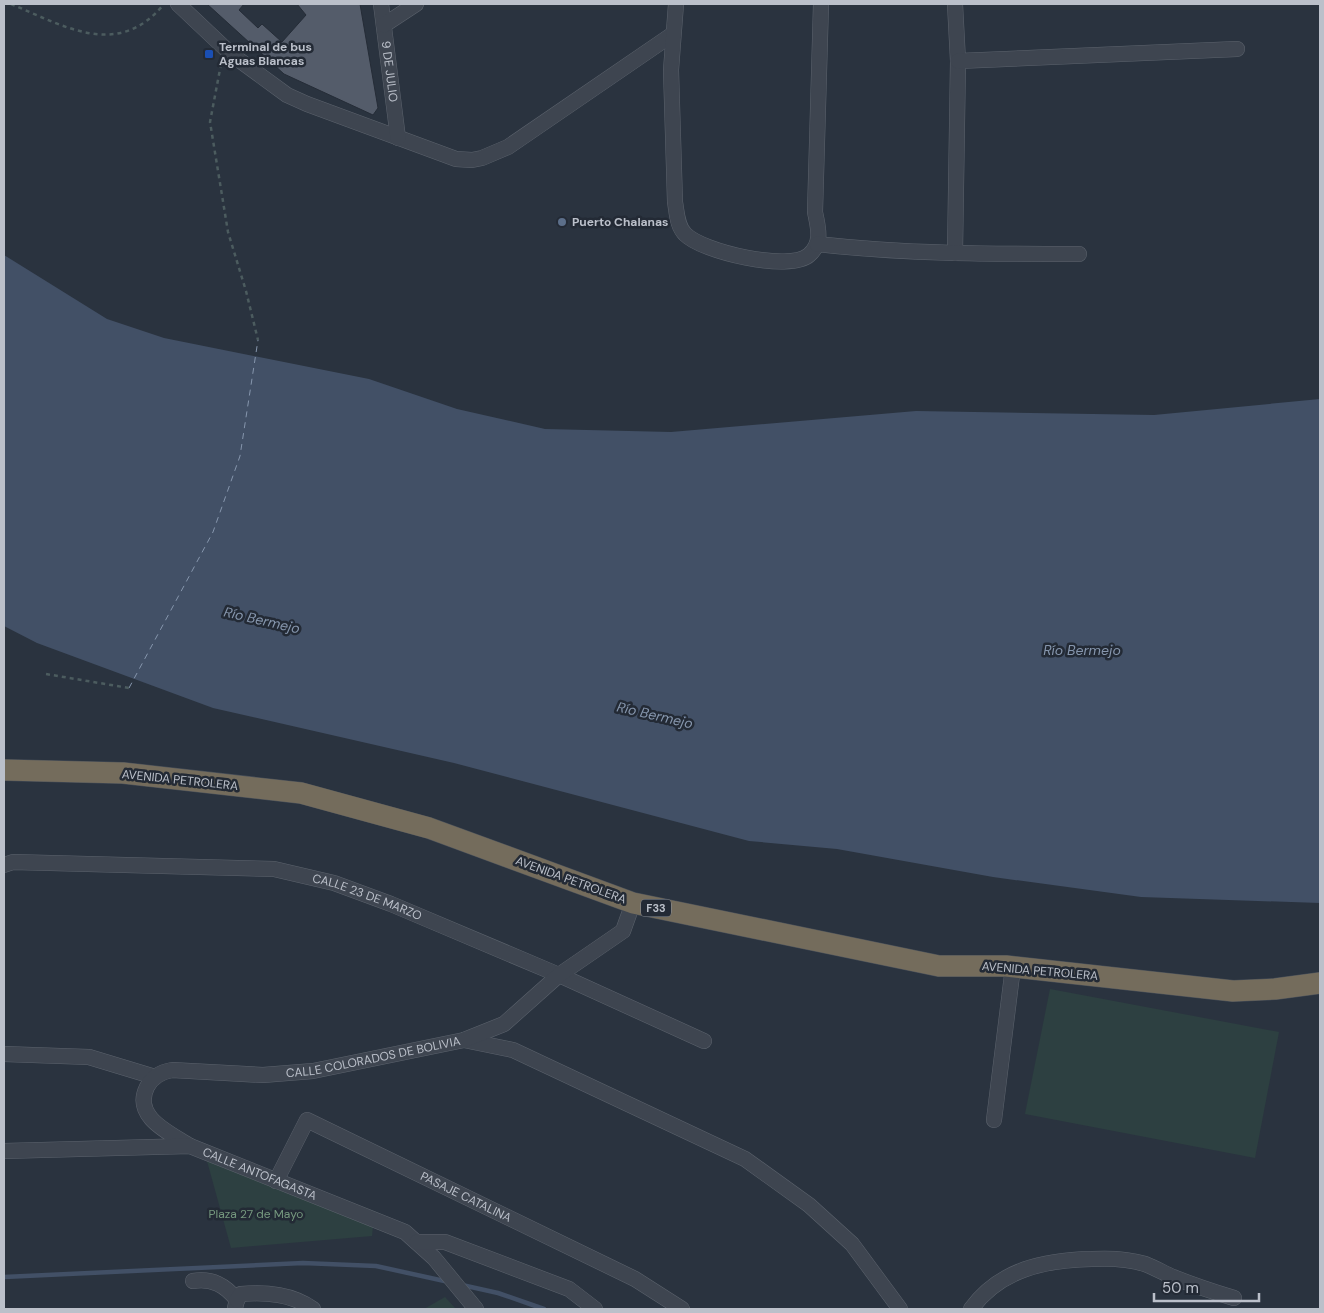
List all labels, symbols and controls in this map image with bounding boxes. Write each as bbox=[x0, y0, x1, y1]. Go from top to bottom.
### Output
place label: Terminal de bus Aguas Blancas bbox=[219, 39, 312, 69]
street label: 9 DE JULIO bbox=[378, 40, 401, 103]
marker: Terminal de bus Aguas Blancas bbox=[203, 48, 215, 60]
place label: Puerto Chalanas bbox=[572, 214, 668, 230]
marker: Puerto Chalanas bbox=[556, 216, 568, 228]
water label: Río Bermejo bbox=[222, 603, 302, 637]
water label: Río Bermejo bbox=[1043, 641, 1121, 659]
water label: Río Bermejo bbox=[615, 698, 695, 732]
street label: AVENIDA PETROLERA bbox=[121, 766, 239, 794]
street label: AVENIDA PETROLERA bbox=[513, 853, 629, 907]
street label: CALLE 23 DE MARZO bbox=[311, 870, 424, 924]
road number: F33 bbox=[641, 900, 671, 916]
street label: AVENIDA PETROLERA bbox=[981, 958, 1099, 984]
street label: CALLE COLORADOS DE BOLIVIA bbox=[285, 1033, 462, 1081]
street label: CALLE ANTOFAGASTA bbox=[200, 1144, 319, 1204]
street label: PASAJE CATALINA bbox=[418, 1168, 514, 1226]
park label: Plaza 27 de Mayo bbox=[209, 1206, 303, 1222]
scale bar bbox=[1154, 1270, 1259, 1302]
text: 50 m bbox=[1162, 1278, 1199, 1298]

